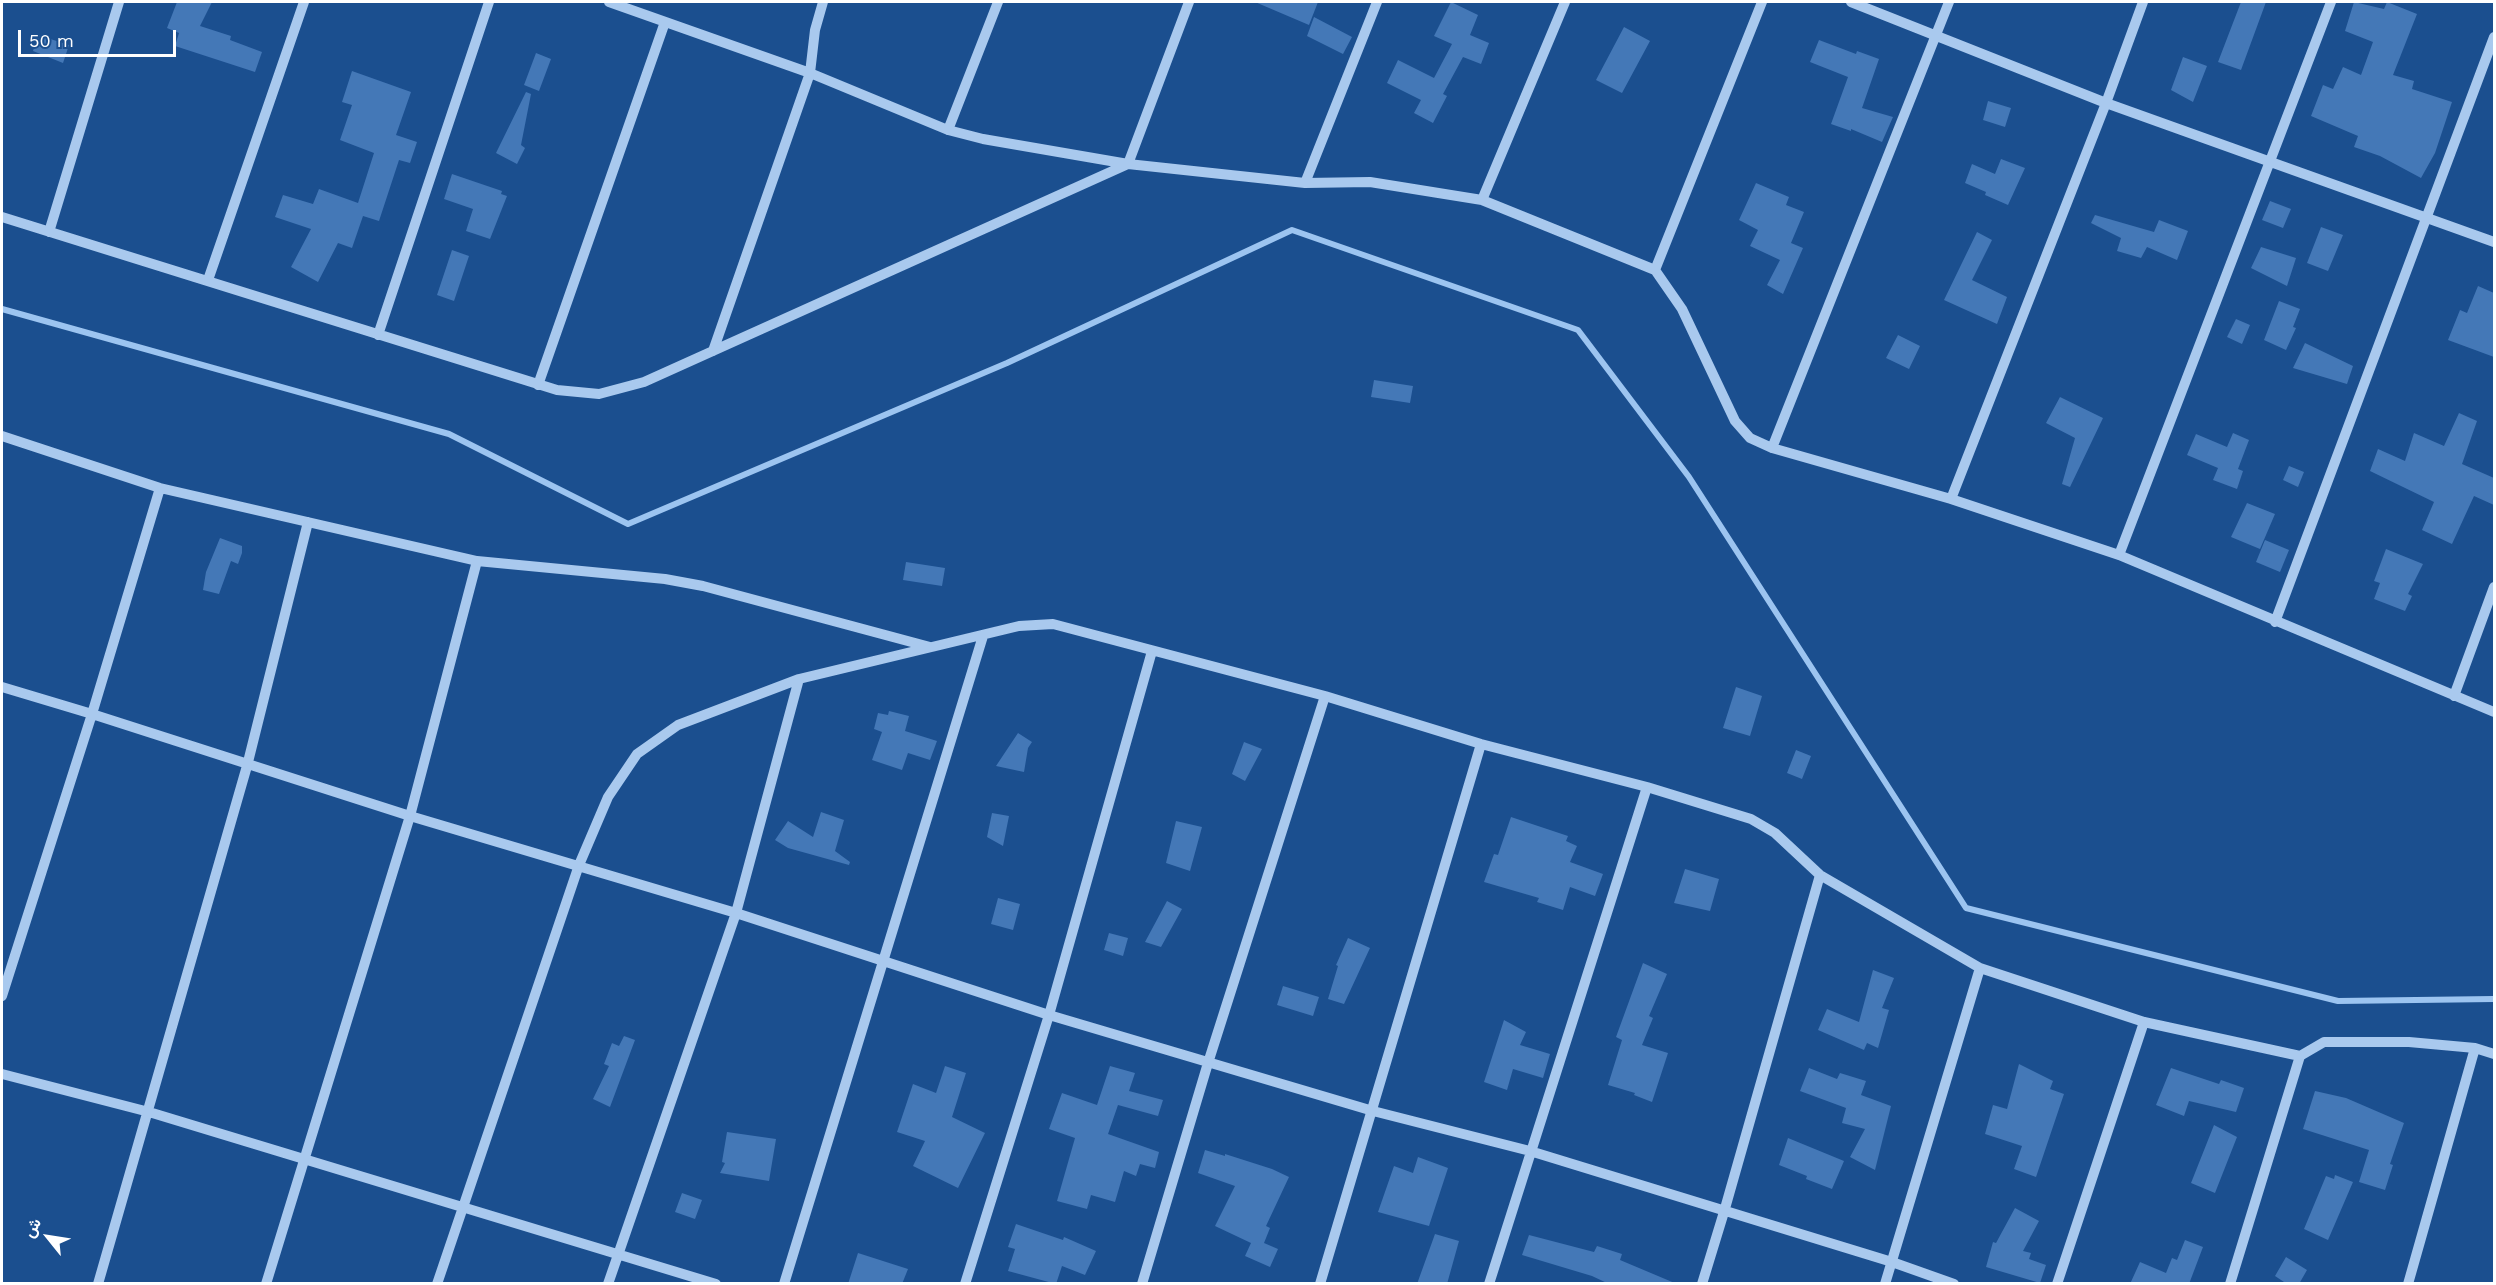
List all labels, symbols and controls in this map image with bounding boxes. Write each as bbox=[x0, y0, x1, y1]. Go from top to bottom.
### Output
scale bar bbox=[21, 18, 178, 56]
text: 50 m bbox=[29, 30, 74, 51]
north arrow bbox=[18, 1207, 78, 1267]
text: ش bbox=[19, 1215, 45, 1241]

